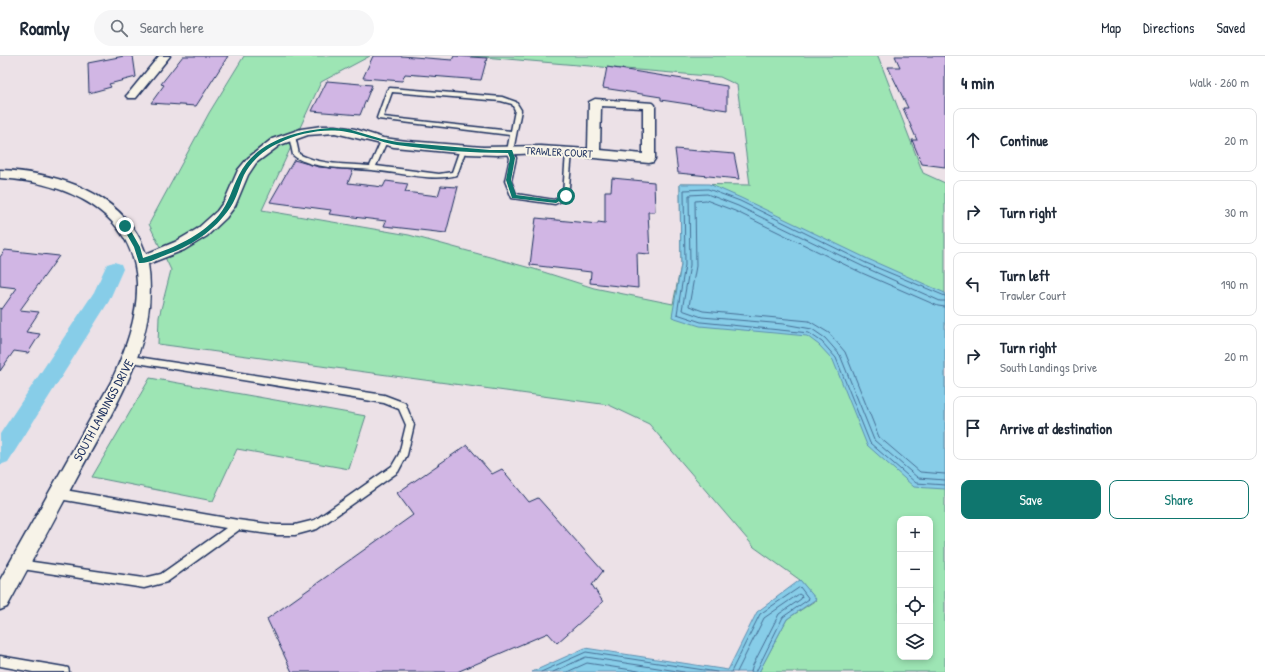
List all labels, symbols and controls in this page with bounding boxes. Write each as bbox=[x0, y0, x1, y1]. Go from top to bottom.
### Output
search box bbox=[94, 10, 374, 46]
text: Roamly bbox=[20, 15, 70, 41]
icon: search bbox=[108, 17, 130, 39]
text: Search here bbox=[140, 17, 204, 38]
text: Map bbox=[1101, 18, 1121, 37]
text: Directions bbox=[1143, 18, 1194, 37]
text: Saved bbox=[1216, 18, 1245, 37]
text: 4 min bbox=[961, 71, 994, 94]
text: Walk · 260 m bbox=[1190, 73, 1249, 91]
icon: ahead bbox=[962, 129, 984, 151]
text: Continue bbox=[1000, 130, 1048, 151]
text: 20 m bbox=[1224, 131, 1248, 149]
street label: TRAWLER COURT bbox=[525, 143, 594, 161]
route start bbox=[557, 187, 575, 205]
icon: right bbox=[962, 201, 984, 223]
text: Turn right bbox=[1000, 202, 1056, 223]
text: 30 m bbox=[1225, 203, 1248, 221]
route end bbox=[116, 217, 134, 235]
text: Turn left bbox=[1000, 265, 1050, 286]
icon: left bbox=[962, 273, 984, 295]
text: 190 m bbox=[1221, 275, 1248, 293]
text: Trawler Court bbox=[1000, 286, 1066, 304]
text: Turn right bbox=[1000, 337, 1056, 358]
icon: right bbox=[962, 345, 984, 367]
text: 20 m bbox=[1224, 347, 1248, 365]
street label: SOUTH LANDINGS DRIVE bbox=[68, 356, 138, 464]
text: South Landings Drive bbox=[1000, 358, 1097, 376]
icon: arrive bbox=[962, 417, 984, 439]
text: Arrive at destination bbox=[1000, 418, 1112, 439]
button: Save bbox=[961, 480, 1101, 519]
button: Share bbox=[1109, 480, 1249, 519]
map controls bbox=[897, 516, 933, 660]
button: + bbox=[897, 516, 933, 552]
button: − bbox=[897, 552, 933, 588]
button: locate bbox=[897, 588, 933, 624]
button: layers bbox=[897, 624, 933, 660]

